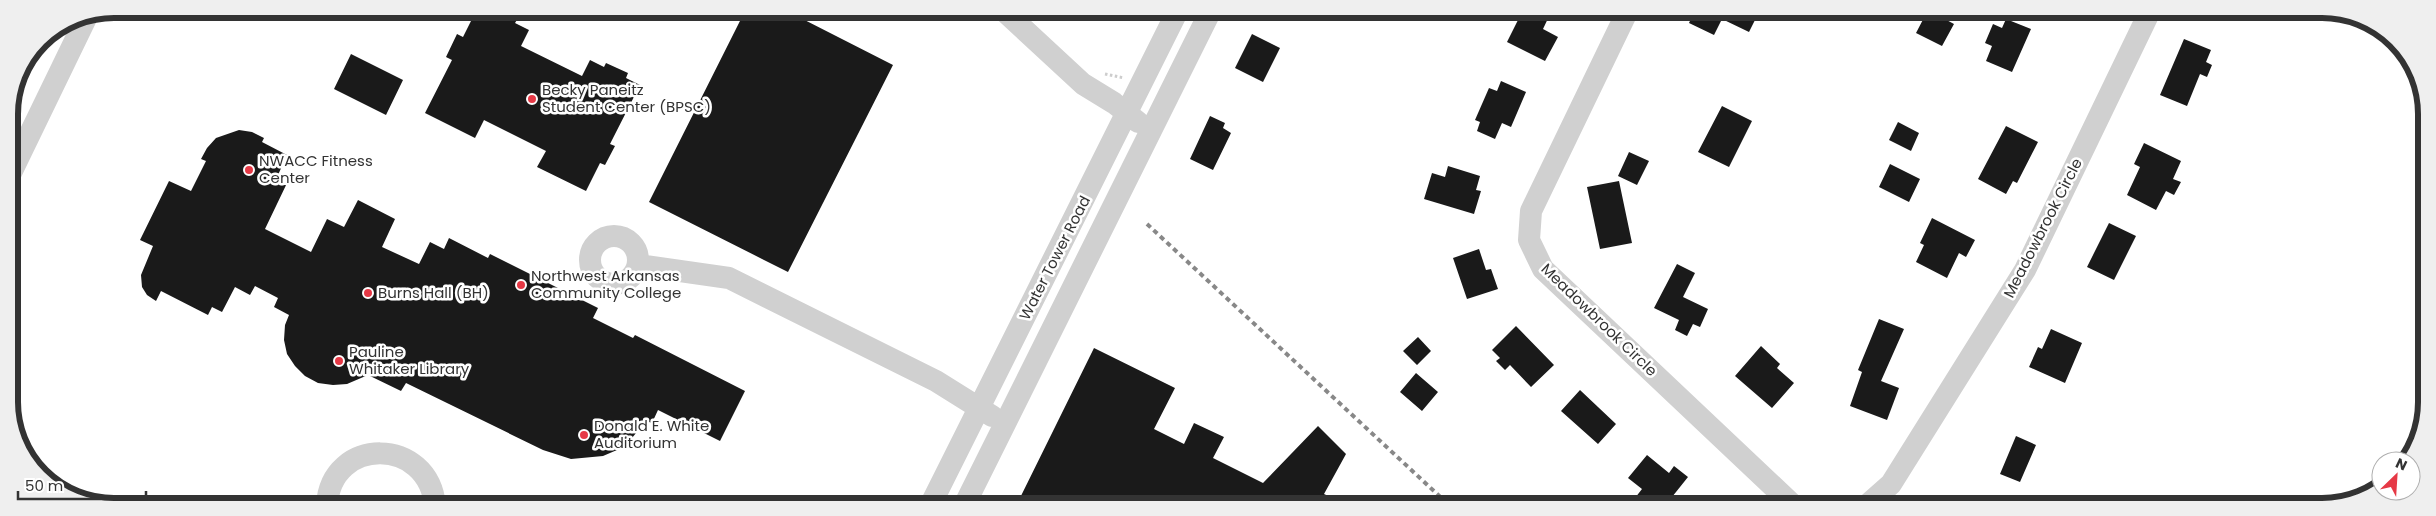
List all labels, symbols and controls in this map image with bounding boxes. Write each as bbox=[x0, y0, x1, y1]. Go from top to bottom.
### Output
place label: Becky Paneitz Student Center (BPSC) bbox=[542, 79, 711, 117]
marker: Becky Paneitz Student Center (BPSC) bbox=[526, 93, 538, 105]
place label: NWACC Fitness Center bbox=[259, 150, 373, 188]
street label: Meadowbrook Circle bbox=[1998, 154, 2087, 301]
marker: NWACC Fitness Center bbox=[243, 164, 255, 176]
street label: Water Tower Road bbox=[1014, 192, 1095, 324]
street label: Meadowbrook Circle bbox=[1537, 259, 1662, 381]
place label: Northwest Arkansas Community College bbox=[531, 265, 681, 303]
marker: Northwest Arkansas Community College bbox=[515, 279, 527, 291]
place label: Burns Hall (BH) bbox=[378, 282, 489, 303]
marker: Burns Hall (BH) bbox=[362, 287, 374, 299]
place label: Pauline Whitaker Library bbox=[349, 341, 470, 379]
marker: Pauline Whitaker Library bbox=[333, 355, 345, 367]
place label: Donald E. White Auditorium bbox=[594, 415, 709, 453]
marker: Donald E. White Auditorium bbox=[578, 429, 590, 441]
north arrow bbox=[2371, 451, 2421, 501]
text: N bbox=[2392, 453, 2410, 476]
scale bar bbox=[18, 468, 145, 500]
text: 50 m bbox=[25, 475, 63, 496]

